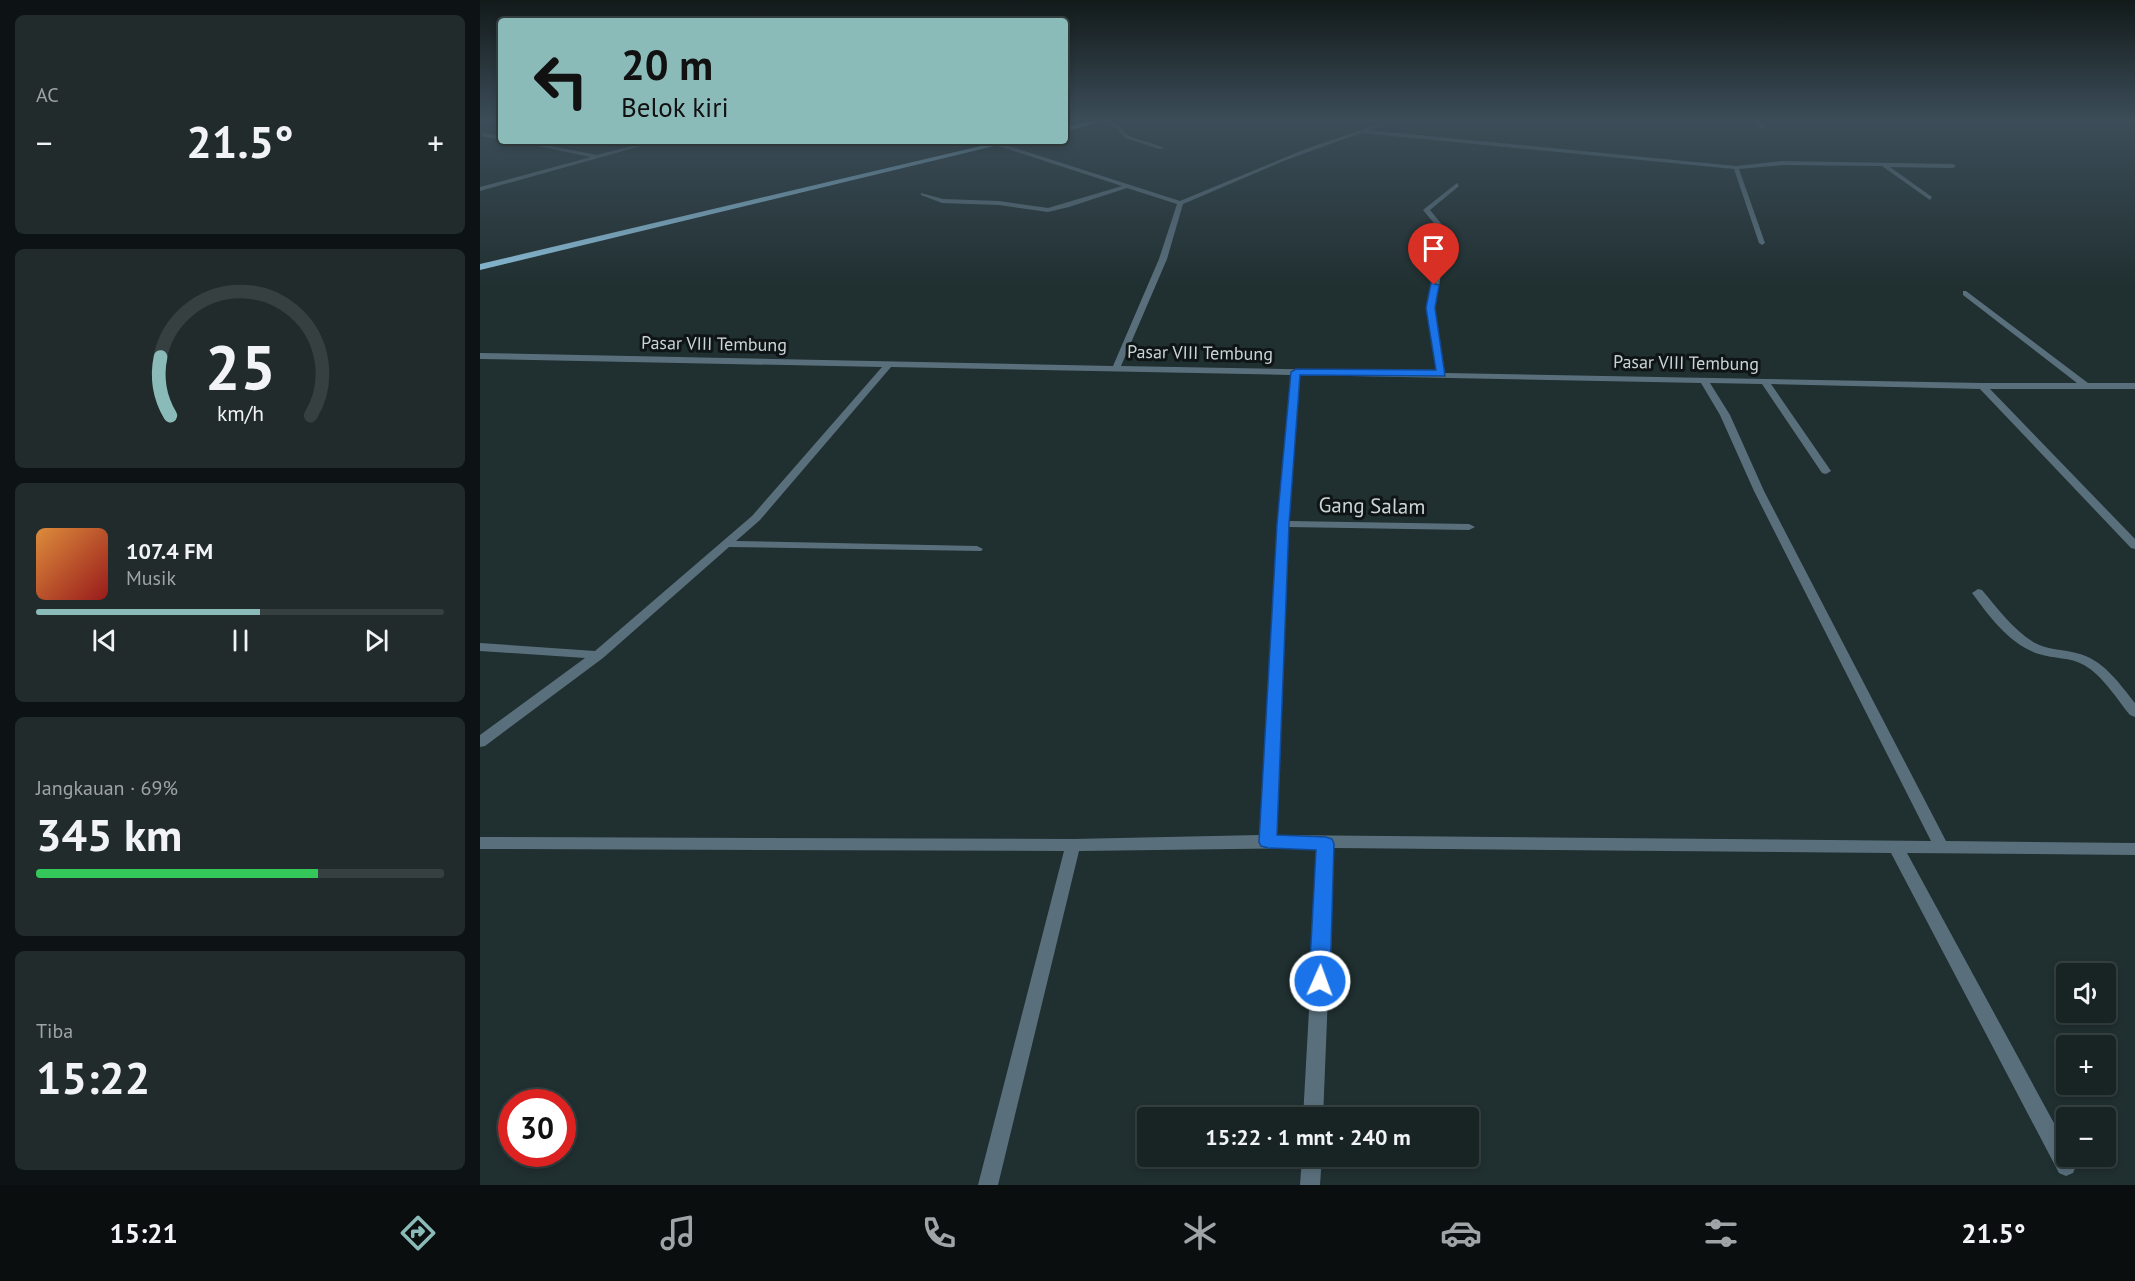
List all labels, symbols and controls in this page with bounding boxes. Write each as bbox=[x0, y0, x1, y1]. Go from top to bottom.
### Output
text: 20 m bbox=[621, 37, 713, 92]
icon: left bbox=[522, 42, 600, 120]
text: AC bbox=[36, 82, 59, 108]
text: Belok kiri bbox=[621, 90, 729, 124]
text: 21.5° bbox=[186, 112, 294, 170]
text: − bbox=[36, 121, 53, 164]
text: + bbox=[427, 121, 444, 164]
pin bbox=[1408, 223, 1459, 285]
icon: arrive bbox=[1417, 232, 1450, 265]
text: 25 bbox=[205, 326, 275, 407]
street label: Pasar VIII Tembung bbox=[641, 331, 787, 356]
street label: Pasar VIII Tembung bbox=[1127, 340, 1273, 365]
street label: Pasar VIII Tembung bbox=[1613, 350, 1759, 375]
text: km/h bbox=[216, 399, 263, 427]
street label: Gang Salam bbox=[1318, 491, 1426, 520]
text: 107.4 FM bbox=[126, 537, 213, 565]
text: Musik bbox=[126, 565, 176, 591]
icon: previous bbox=[88, 624, 121, 657]
icon: pause bbox=[224, 624, 257, 657]
icon: next bbox=[360, 624, 393, 657]
text: Jangkauan · 69% bbox=[36, 775, 178, 801]
text: 345 km bbox=[36, 805, 182, 863]
position arrow bbox=[1288, 949, 1352, 1013]
map controls bbox=[2056, 963, 2116, 1167]
button: sound bbox=[2056, 963, 2116, 1023]
text: Tiba bbox=[36, 1018, 73, 1044]
button: + bbox=[2056, 1035, 2116, 1095]
text: 15:22 bbox=[36, 1048, 150, 1106]
speed limit sign: 30 bbox=[498, 1089, 576, 1167]
button: − bbox=[2056, 1107, 2116, 1167]
text: 15:22 · 1 mnt · 240 m bbox=[1205, 1123, 1411, 1151]
icon: directions bbox=[397, 1212, 439, 1254]
icon: music bbox=[657, 1212, 699, 1254]
icon: phone bbox=[918, 1212, 960, 1254]
icon: climate bbox=[1179, 1212, 1221, 1254]
icon: car bbox=[1440, 1212, 1482, 1254]
icon: filters bbox=[1700, 1212, 1742, 1254]
text: 15:21 bbox=[109, 1216, 178, 1250]
text: 21.5° bbox=[1961, 1216, 2026, 1250]

